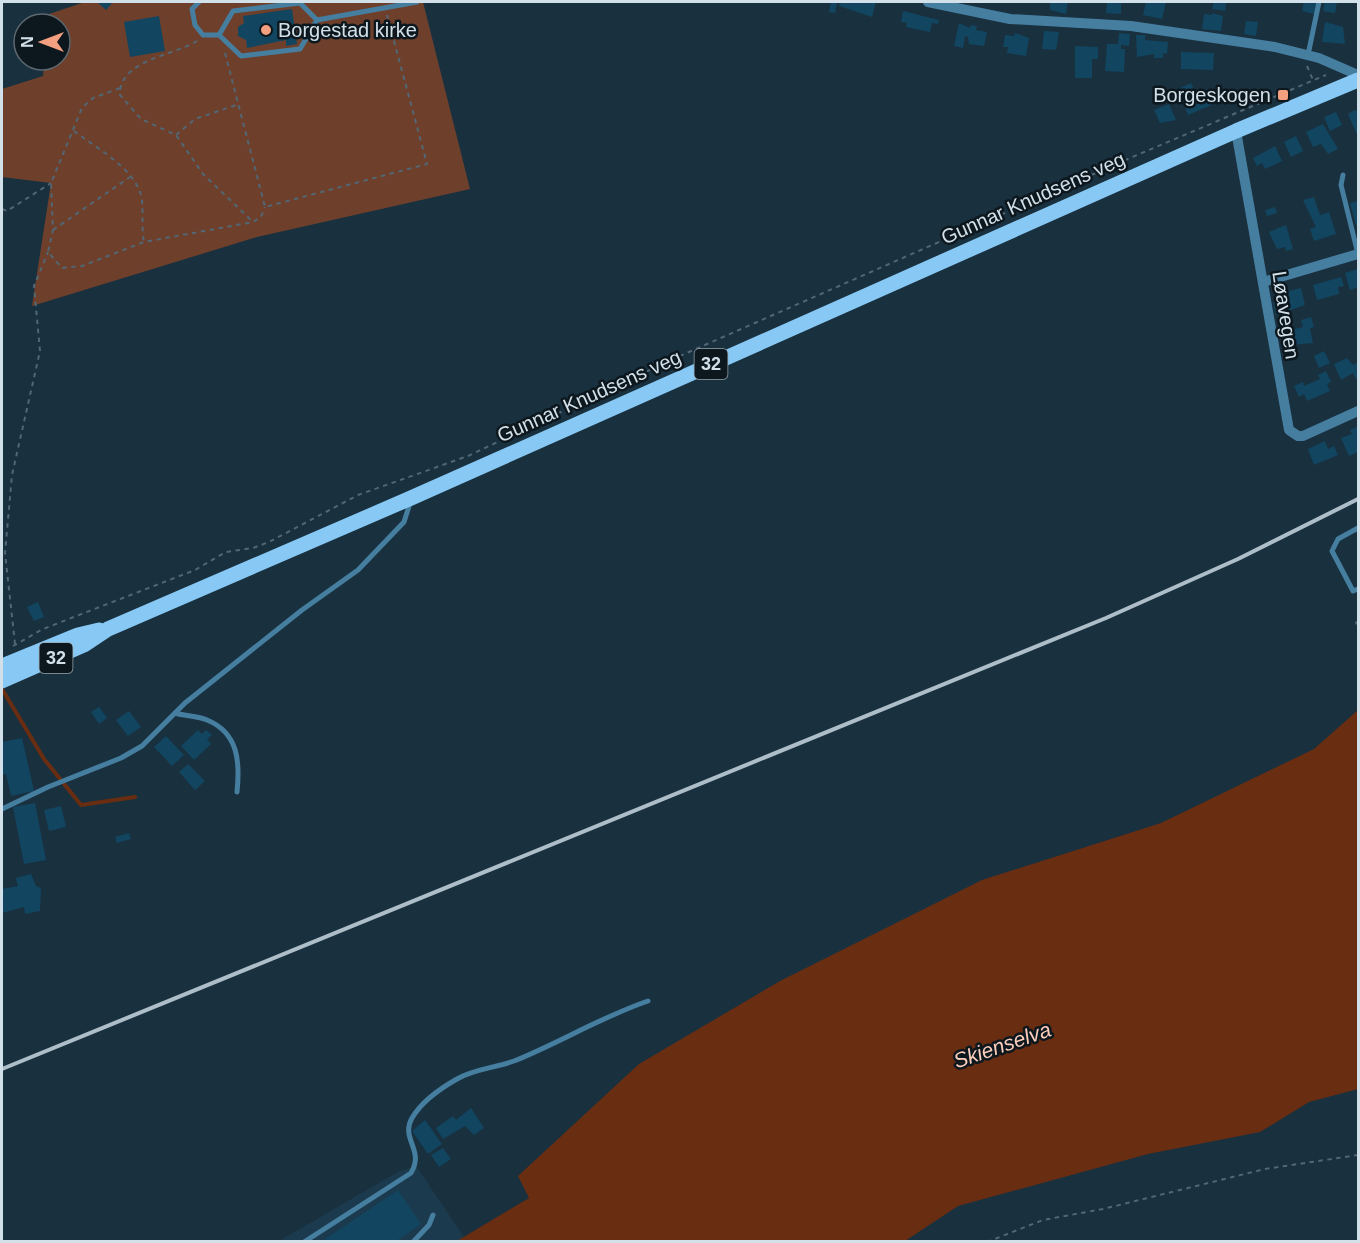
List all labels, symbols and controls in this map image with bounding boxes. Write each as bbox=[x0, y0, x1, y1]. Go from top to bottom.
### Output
north arrow bbox=[12, 12, 72, 72]
place label: Borgestad kirke bbox=[278, 19, 417, 41]
marker: Borgestad kirke bbox=[259, 23, 273, 37]
text: N bbox=[19, 36, 36, 48]
place label: Borgeskogen bbox=[1153, 84, 1271, 106]
marker: Borgeskogen bbox=[1276, 88, 1290, 102]
street label: Gunnar Knudsens veg bbox=[938, 147, 1128, 249]
street label: Løavegen bbox=[1268, 269, 1304, 361]
street label: Gunnar Knudsens veg bbox=[494, 345, 684, 447]
road number: 32 bbox=[694, 349, 728, 379]
road number: 32 bbox=[40, 643, 72, 673]
water label: Skienselva bbox=[950, 1018, 1054, 1072]

